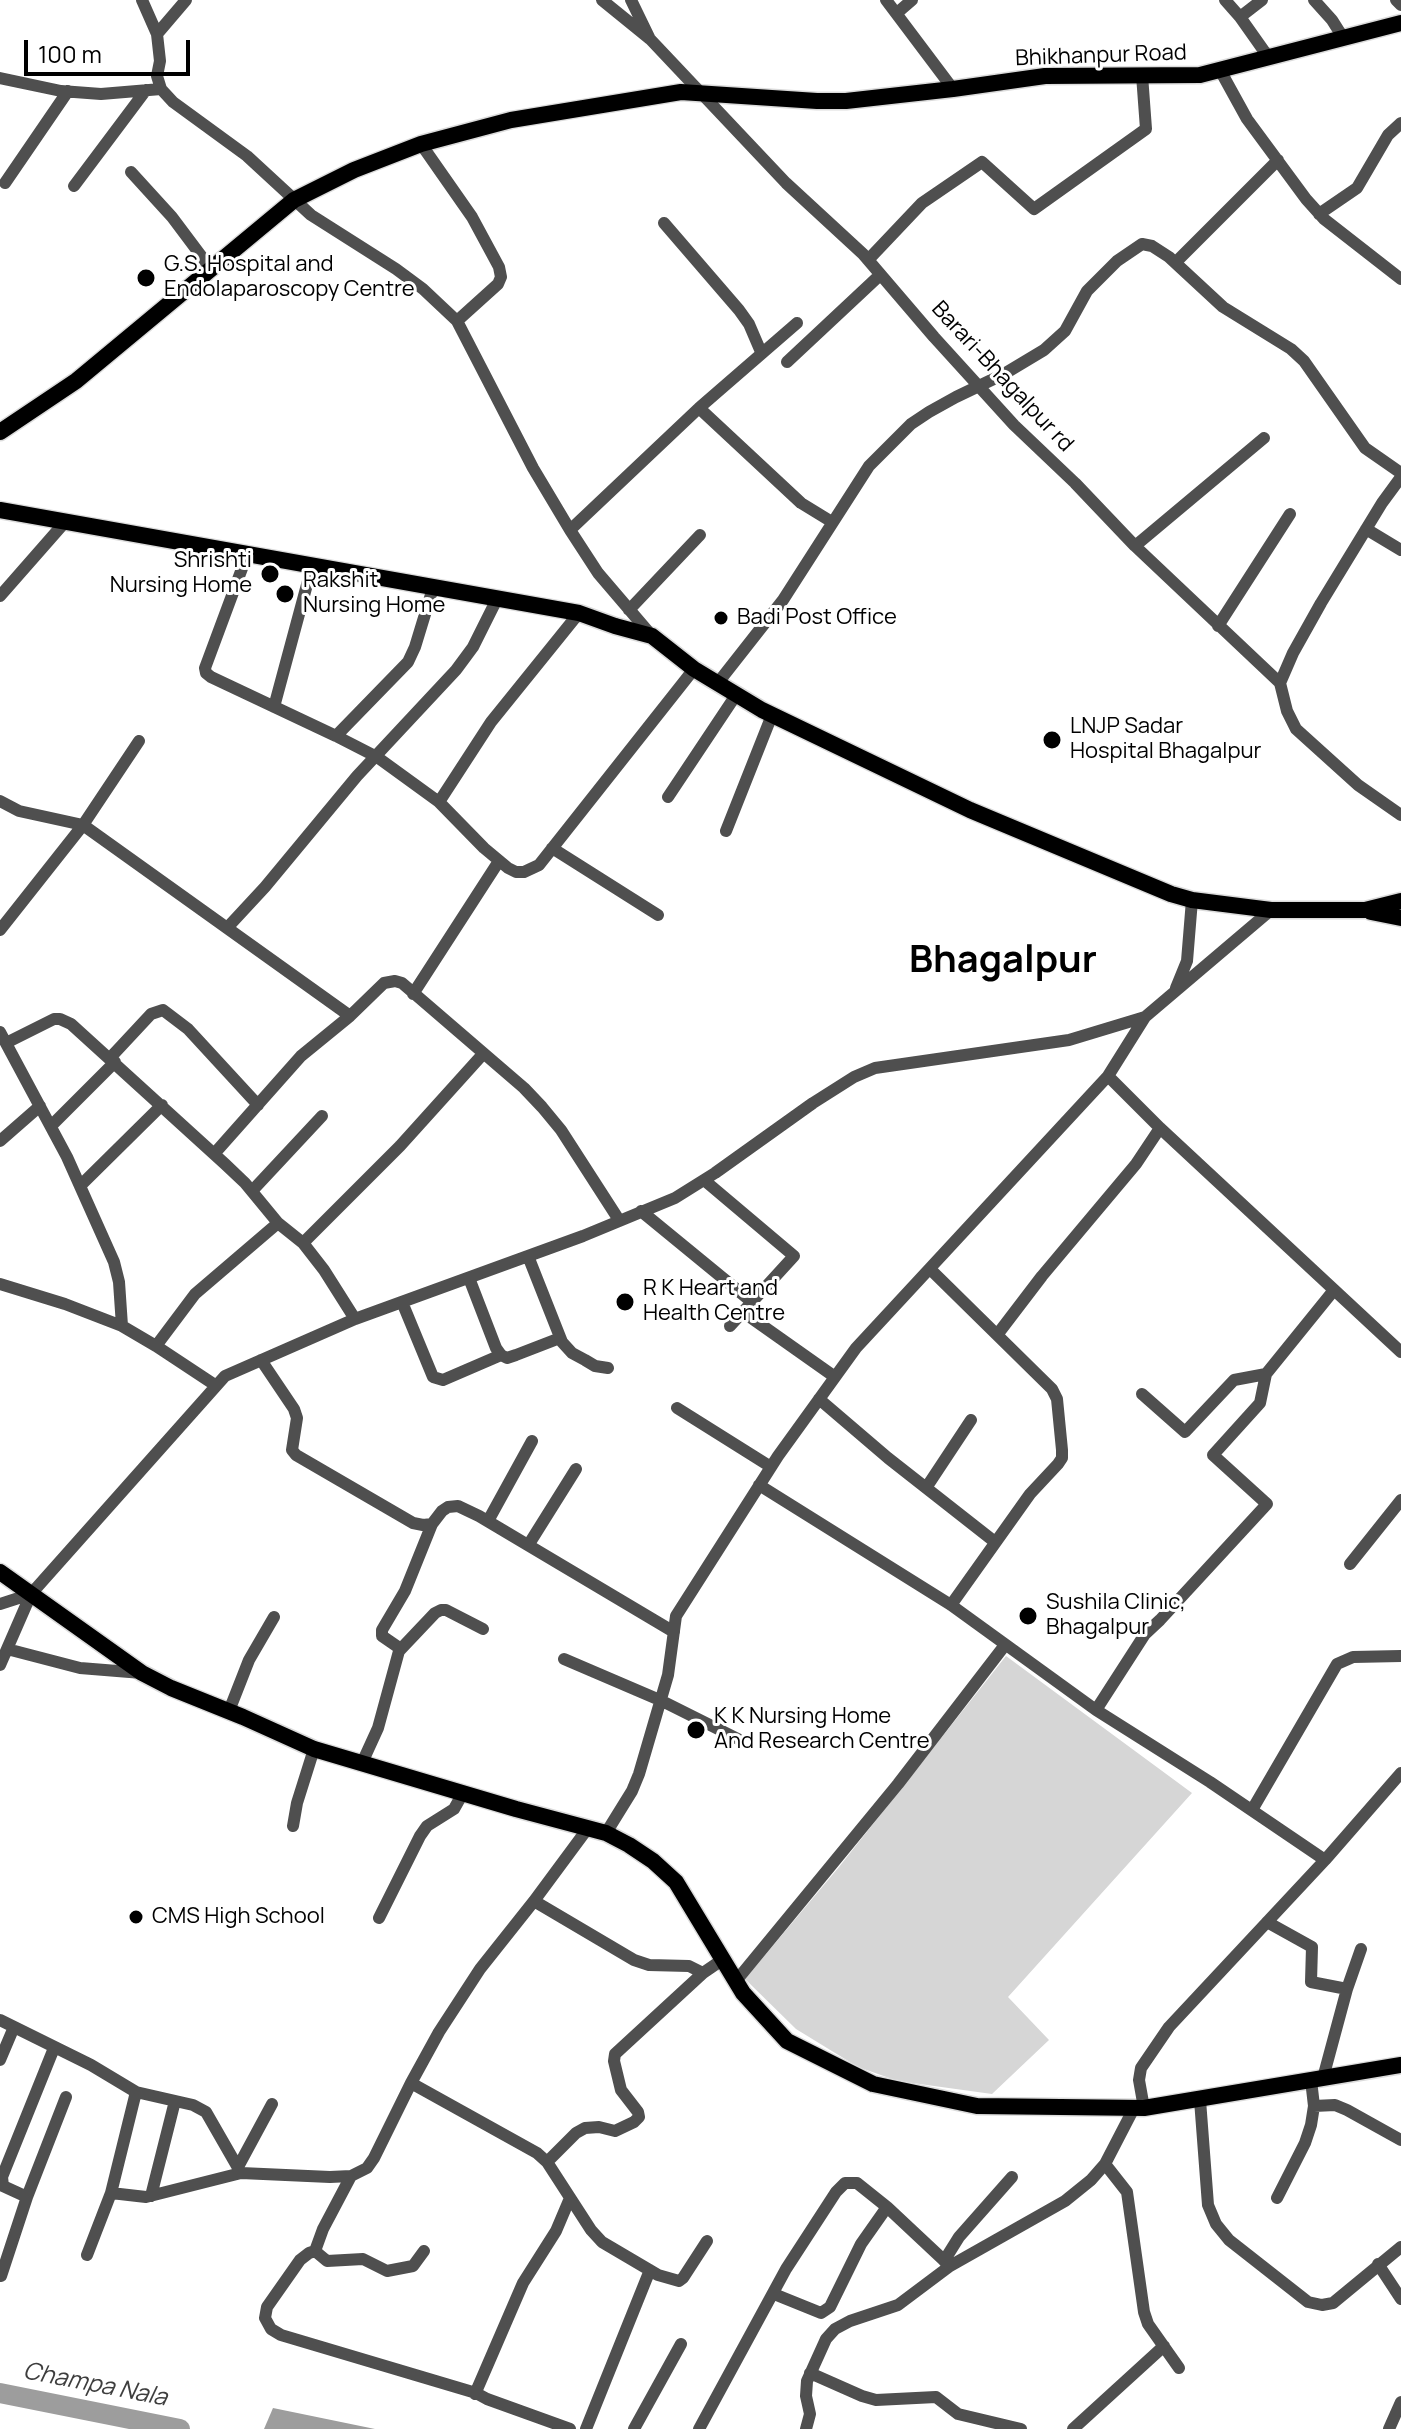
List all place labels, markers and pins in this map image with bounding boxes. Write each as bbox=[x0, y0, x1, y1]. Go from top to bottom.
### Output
place label: G.S. Hospital and Endolaparoscopy Centre bbox=[164, 252, 415, 304]
marker: G.S. Hospital and Endolaparoscopy Centre bbox=[135, 267, 157, 289]
place label: Shrishti Nursing Home bbox=[110, 548, 252, 600]
marker: Shrishti Nursing Home bbox=[259, 563, 281, 585]
place label: Rakshit Nursing Home bbox=[303, 568, 445, 620]
marker: Rakshit Nursing Home bbox=[274, 583, 296, 605]
place label: Badi Post Office bbox=[737, 605, 897, 631]
marker: Badi Post Office bbox=[712, 609, 730, 627]
place label: LNJP Sadar Hospital Bhagalpur bbox=[1070, 714, 1261, 766]
marker: LNJP Sadar Hospital Bhagalpur bbox=[1041, 729, 1063, 751]
place label: R K Heart and Health Centre bbox=[643, 1276, 785, 1328]
marker: R K Heart and Health Centre bbox=[614, 1291, 636, 1313]
place label: Sushila Clinic, Bhagalpur bbox=[1046, 1590, 1186, 1642]
marker: Sushila Clinic, Bhagalpur bbox=[1017, 1605, 1039, 1627]
place label: K K Nursing Home And Research Centre bbox=[714, 1704, 930, 1756]
marker: K K Nursing Home And Research Centre bbox=[685, 1719, 707, 1741]
place label: CMS High School bbox=[152, 1904, 325, 1930]
marker: CMS High School bbox=[127, 1908, 145, 1926]

